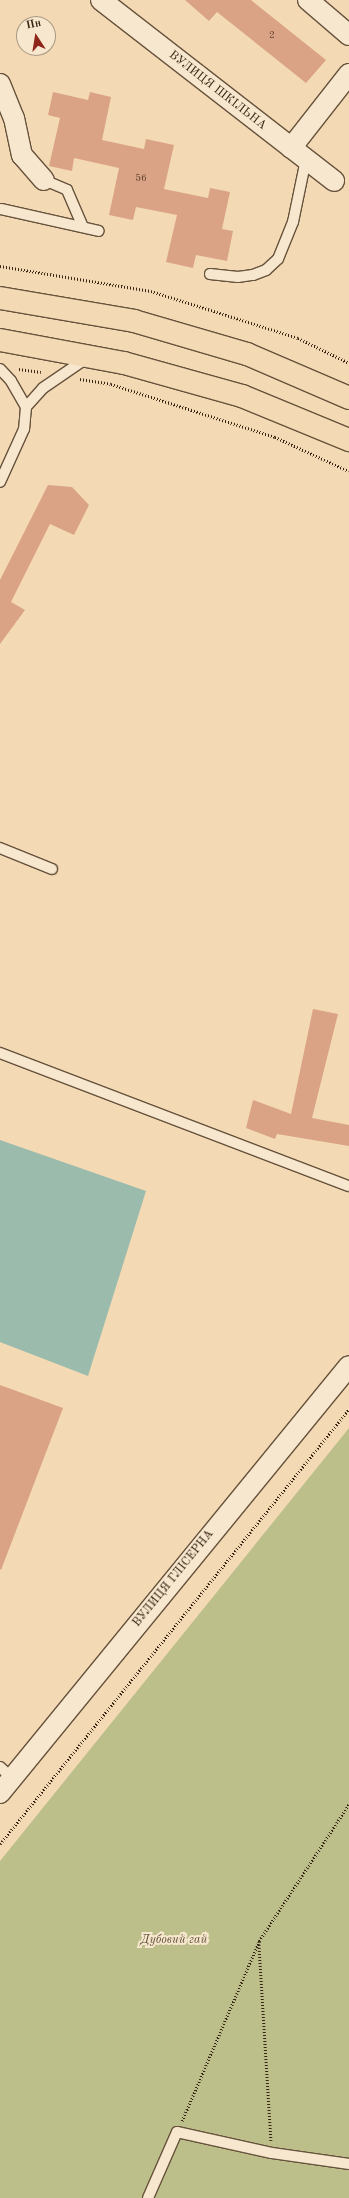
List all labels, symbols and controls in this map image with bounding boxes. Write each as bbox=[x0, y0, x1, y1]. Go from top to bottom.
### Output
north arrow bbox=[16, 16, 56, 56]
text: Пн bbox=[25, 18, 42, 32]
house number: 2 bbox=[269, 30, 275, 42]
street label: ВУЛИЦЯ ШКІЛЬНА bbox=[165, 48, 269, 134]
house number: 56 bbox=[135, 173, 147, 185]
street label: ВУЛИЦЯ ГЛІСЕРНА bbox=[130, 1528, 218, 1630]
park label: Дубовий гай bbox=[141, 1934, 207, 1948]

